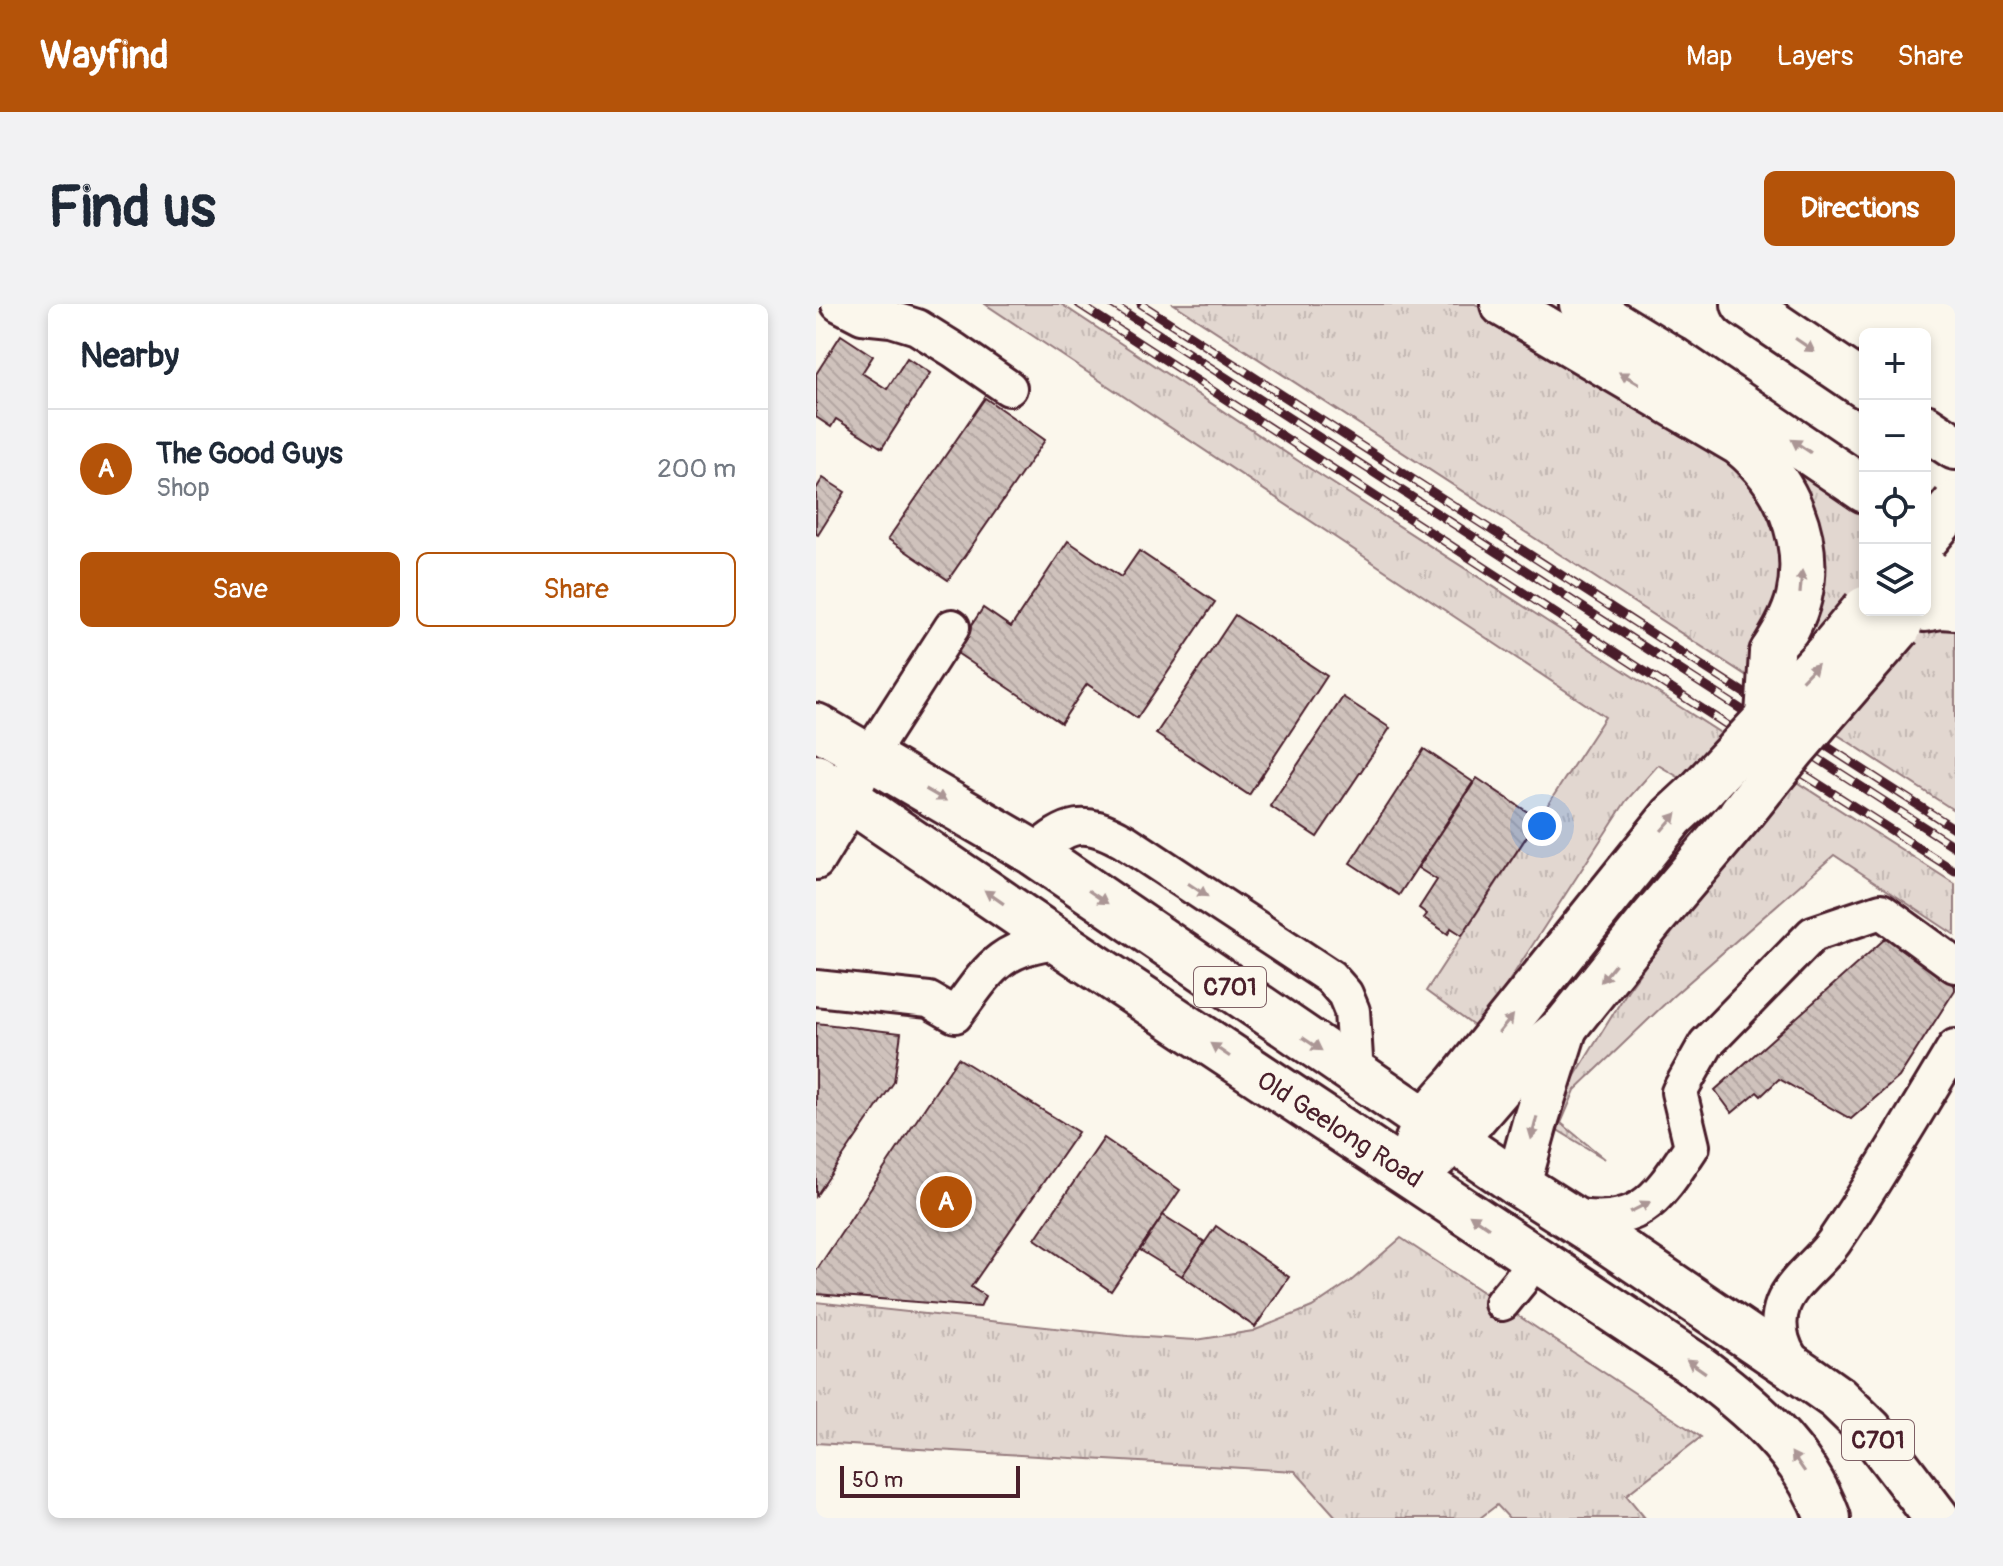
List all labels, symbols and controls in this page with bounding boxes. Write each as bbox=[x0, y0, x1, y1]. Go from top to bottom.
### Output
text: Wayfind bbox=[40, 32, 169, 80]
text: Map bbox=[1686, 39, 1732, 74]
text: Layers bbox=[1776, 39, 1853, 74]
text: Share bbox=[1897, 39, 1963, 74]
button: Directions bbox=[1764, 171, 1955, 246]
text: Find us bbox=[48, 174, 216, 243]
map controls bbox=[1859, 328, 1931, 616]
button: + bbox=[1859, 328, 1931, 400]
text: Nearby bbox=[80, 335, 179, 378]
one-way arrow bbox=[1794, 337, 1815, 352]
one-way arrow bbox=[1618, 371, 1640, 385]
button: − bbox=[1859, 400, 1931, 472]
text: The Good Guys bbox=[156, 435, 343, 472]
one-way arrow bbox=[1790, 439, 1811, 454]
text: A bbox=[98, 453, 114, 485]
text: 200 m bbox=[657, 453, 736, 485]
text: Shop bbox=[156, 472, 210, 504]
button: locate bbox=[1859, 472, 1931, 544]
button: layers bbox=[1859, 544, 1931, 616]
button: Save bbox=[80, 552, 400, 627]
button: Share bbox=[416, 552, 736, 627]
one-way arrow bbox=[1794, 569, 1807, 594]
one-way arrow bbox=[1800, 663, 1818, 682]
one-way arrow bbox=[925, 788, 947, 802]
your location bbox=[1522, 806, 1562, 846]
one-way arrow bbox=[1660, 812, 1677, 832]
one-way arrow bbox=[1187, 882, 1208, 897]
one-way arrow bbox=[1087, 889, 1109, 904]
one-way arrow bbox=[983, 890, 1004, 905]
one-way arrow bbox=[1601, 963, 1617, 983]
road number: C701 bbox=[1194, 967, 1266, 1007]
one-way arrow bbox=[1497, 1015, 1514, 1035]
one-way arrow bbox=[1302, 1036, 1323, 1051]
one-way arrow bbox=[1209, 1043, 1231, 1058]
street label: Old Geelong Road bbox=[1251, 1064, 1428, 1195]
one-way arrow bbox=[1527, 1116, 1539, 1141]
pin: A bbox=[920, 1172, 972, 1232]
one-way arrow bbox=[1628, 1201, 1651, 1214]
one-way arrow bbox=[1469, 1214, 1490, 1229]
one-way arrow bbox=[1685, 1359, 1706, 1374]
road number: C701 bbox=[1842, 1420, 1914, 1460]
one-way arrow bbox=[1791, 1451, 1806, 1472]
scale bar bbox=[840, 1462, 1020, 1498]
text: 50 m bbox=[852, 1466, 903, 1494]

